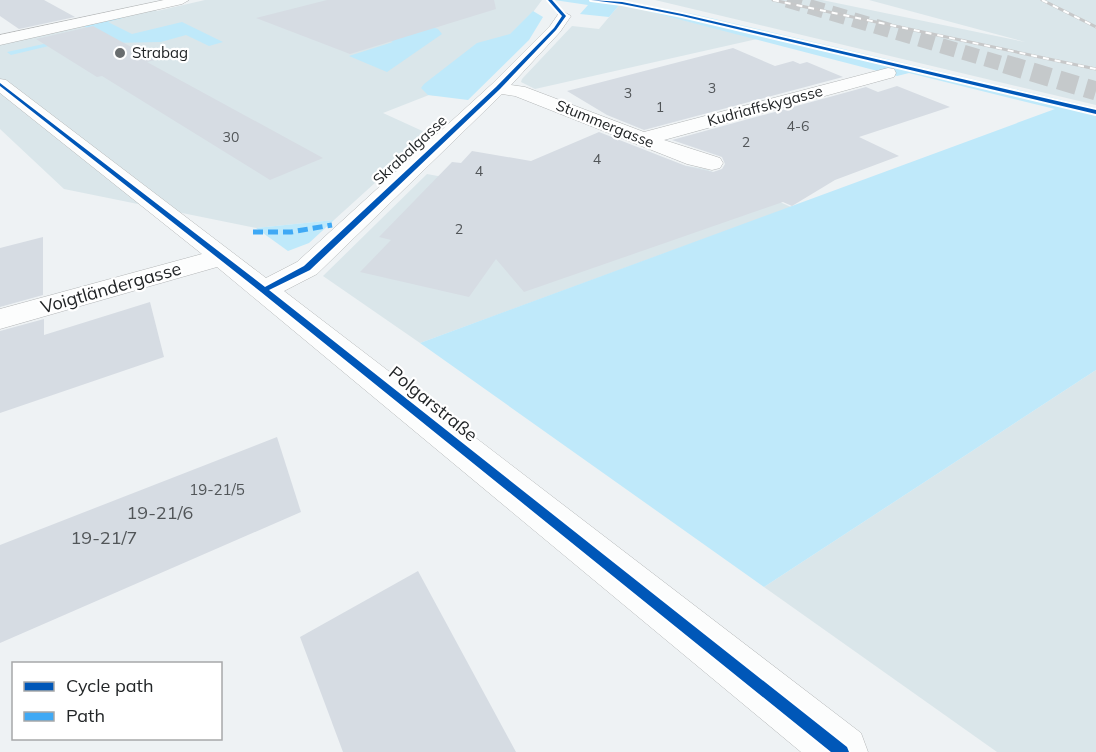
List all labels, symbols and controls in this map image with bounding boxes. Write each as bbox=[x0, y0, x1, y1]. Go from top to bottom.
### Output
place label: Strabag bbox=[132, 43, 188, 62]
marker: Strabag bbox=[113, 46, 127, 60]
house number: 3 bbox=[708, 79, 716, 97]
street label: Kudriaffskygasse bbox=[705, 81, 825, 130]
house number: 3 bbox=[624, 84, 632, 102]
street label: Stummergasse bbox=[553, 95, 657, 152]
house number: 1 bbox=[656, 98, 664, 116]
street label: Skrabalgasse bbox=[369, 111, 451, 189]
house number: 4-6 bbox=[787, 117, 809, 135]
house number: 30 bbox=[223, 128, 239, 146]
house number: 2 bbox=[742, 133, 750, 151]
house number: 4 bbox=[593, 150, 602, 168]
house number: 4 bbox=[475, 162, 484, 180]
house number: 2 bbox=[455, 220, 463, 238]
street label: Voigtländergasse bbox=[38, 256, 184, 319]
street label: Polgarstraße bbox=[384, 361, 482, 446]
house number: 19-21/5 bbox=[189, 480, 245, 499]
house number: 19-21/6 bbox=[127, 501, 193, 524]
house number: 19-21/7 bbox=[71, 526, 137, 549]
legend bbox=[12, 662, 222, 740]
text: Cycle path bbox=[66, 674, 153, 697]
text: Path bbox=[66, 704, 105, 727]

